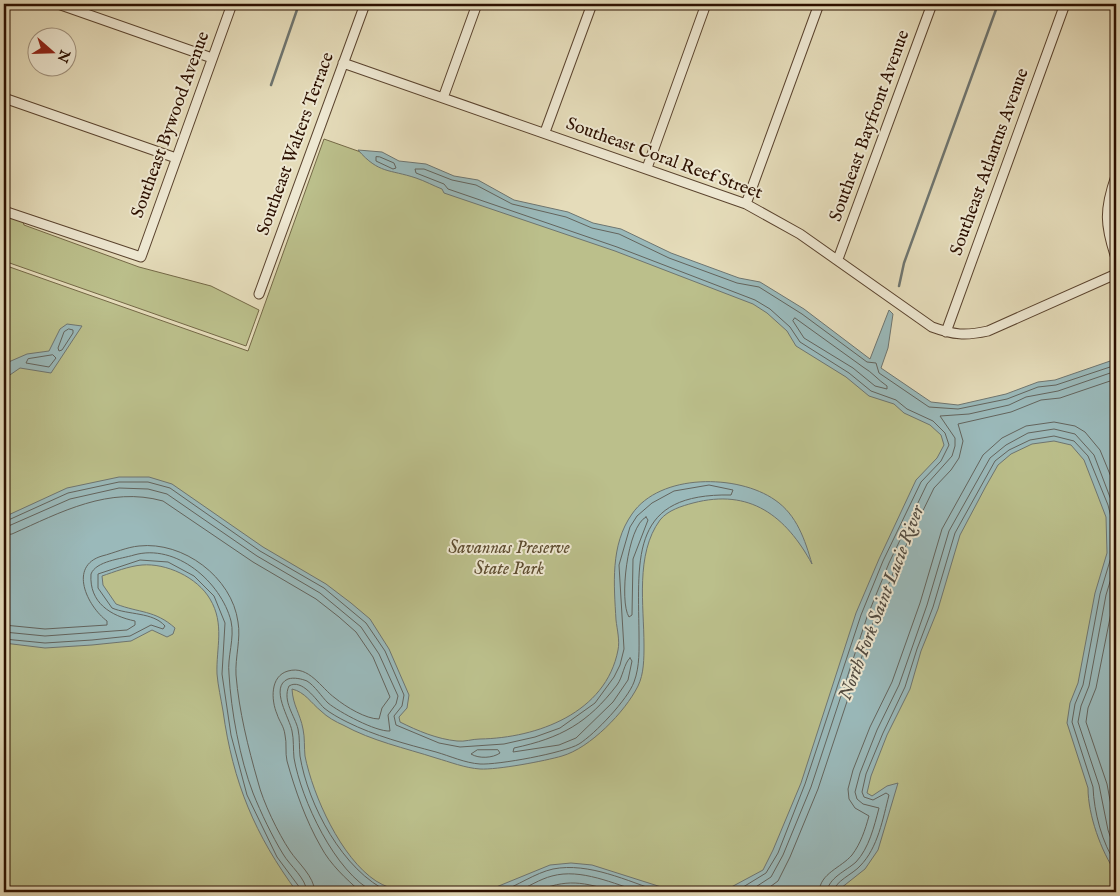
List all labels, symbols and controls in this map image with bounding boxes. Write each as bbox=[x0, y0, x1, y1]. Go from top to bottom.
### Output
street label: Southeast Bayfront Avenue bbox=[825, 27, 915, 225]
north arrow bbox=[28, 28, 78, 78]
street label: Southeast Bywood Avenue bbox=[127, 29, 215, 221]
text: N bbox=[53, 46, 74, 65]
street label: Southeast Walters Terrace bbox=[252, 49, 340, 239]
street label: Southeast Atlantus Avenue bbox=[945, 65, 1035, 259]
street label: Southeast Coral Reef Street bbox=[563, 113, 765, 205]
water label: North Fork Saint Lucie River bbox=[834, 501, 931, 704]
park label: Savannas Preserve State Park bbox=[448, 537, 570, 581]

